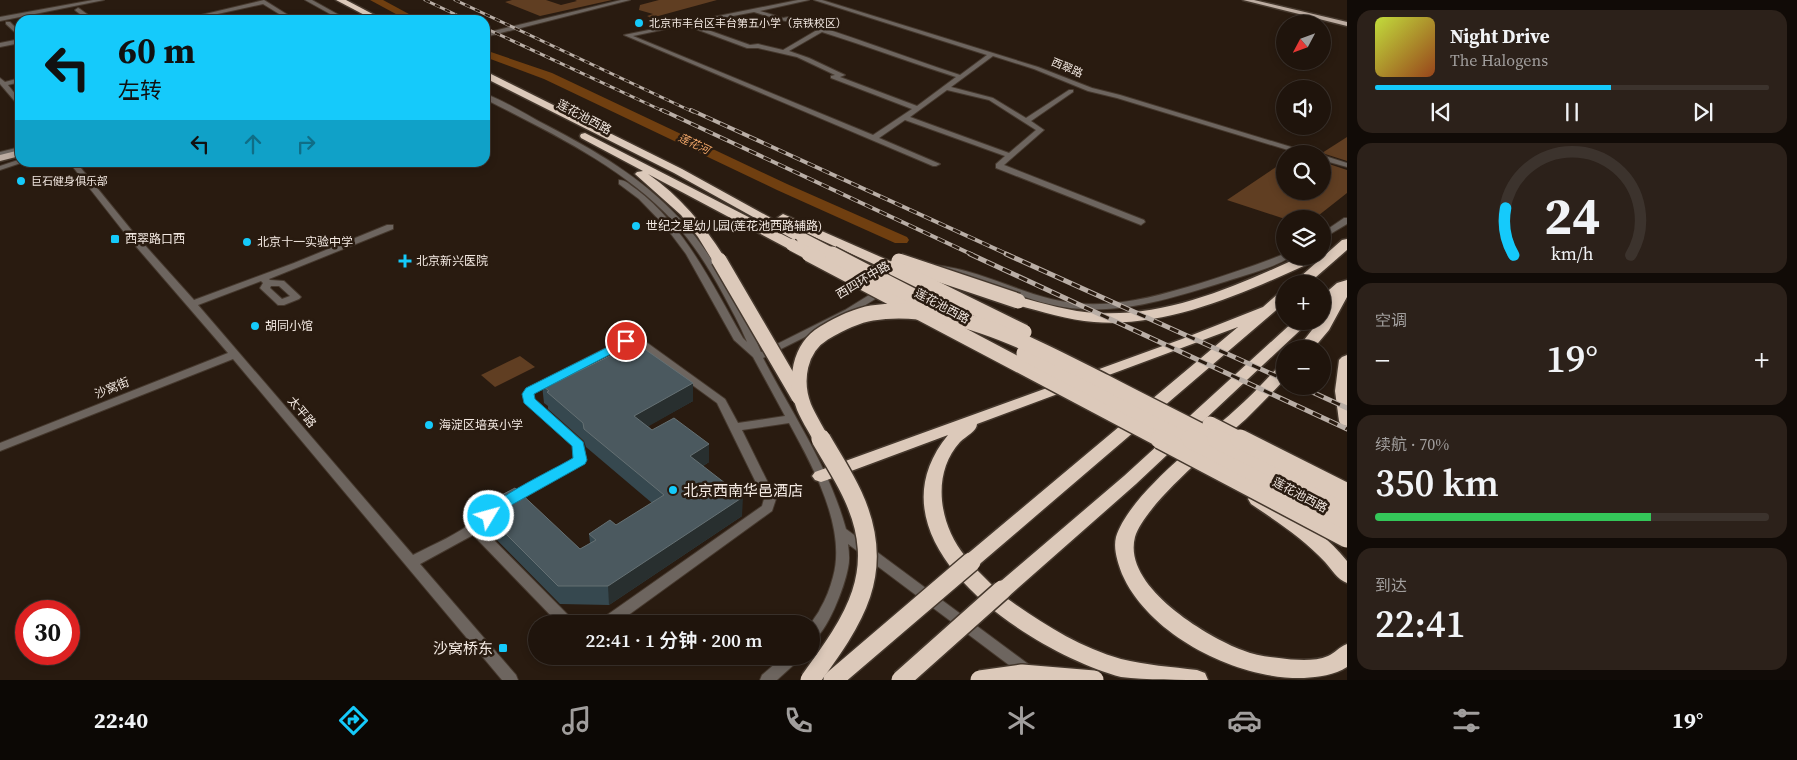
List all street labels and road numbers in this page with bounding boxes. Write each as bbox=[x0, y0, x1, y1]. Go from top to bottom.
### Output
street label: 西翠路 bbox=[1049, 55, 1085, 81]
street label: 莲花池西路 bbox=[554, 96, 614, 138]
street label: 西四环中路 bbox=[833, 258, 893, 302]
street label: 莲花池西路 bbox=[912, 285, 972, 327]
street label: 沙窝街 bbox=[92, 374, 132, 402]
street label: 太平路 bbox=[284, 393, 320, 431]
street label: 莲花池西路 bbox=[1270, 474, 1330, 516]

